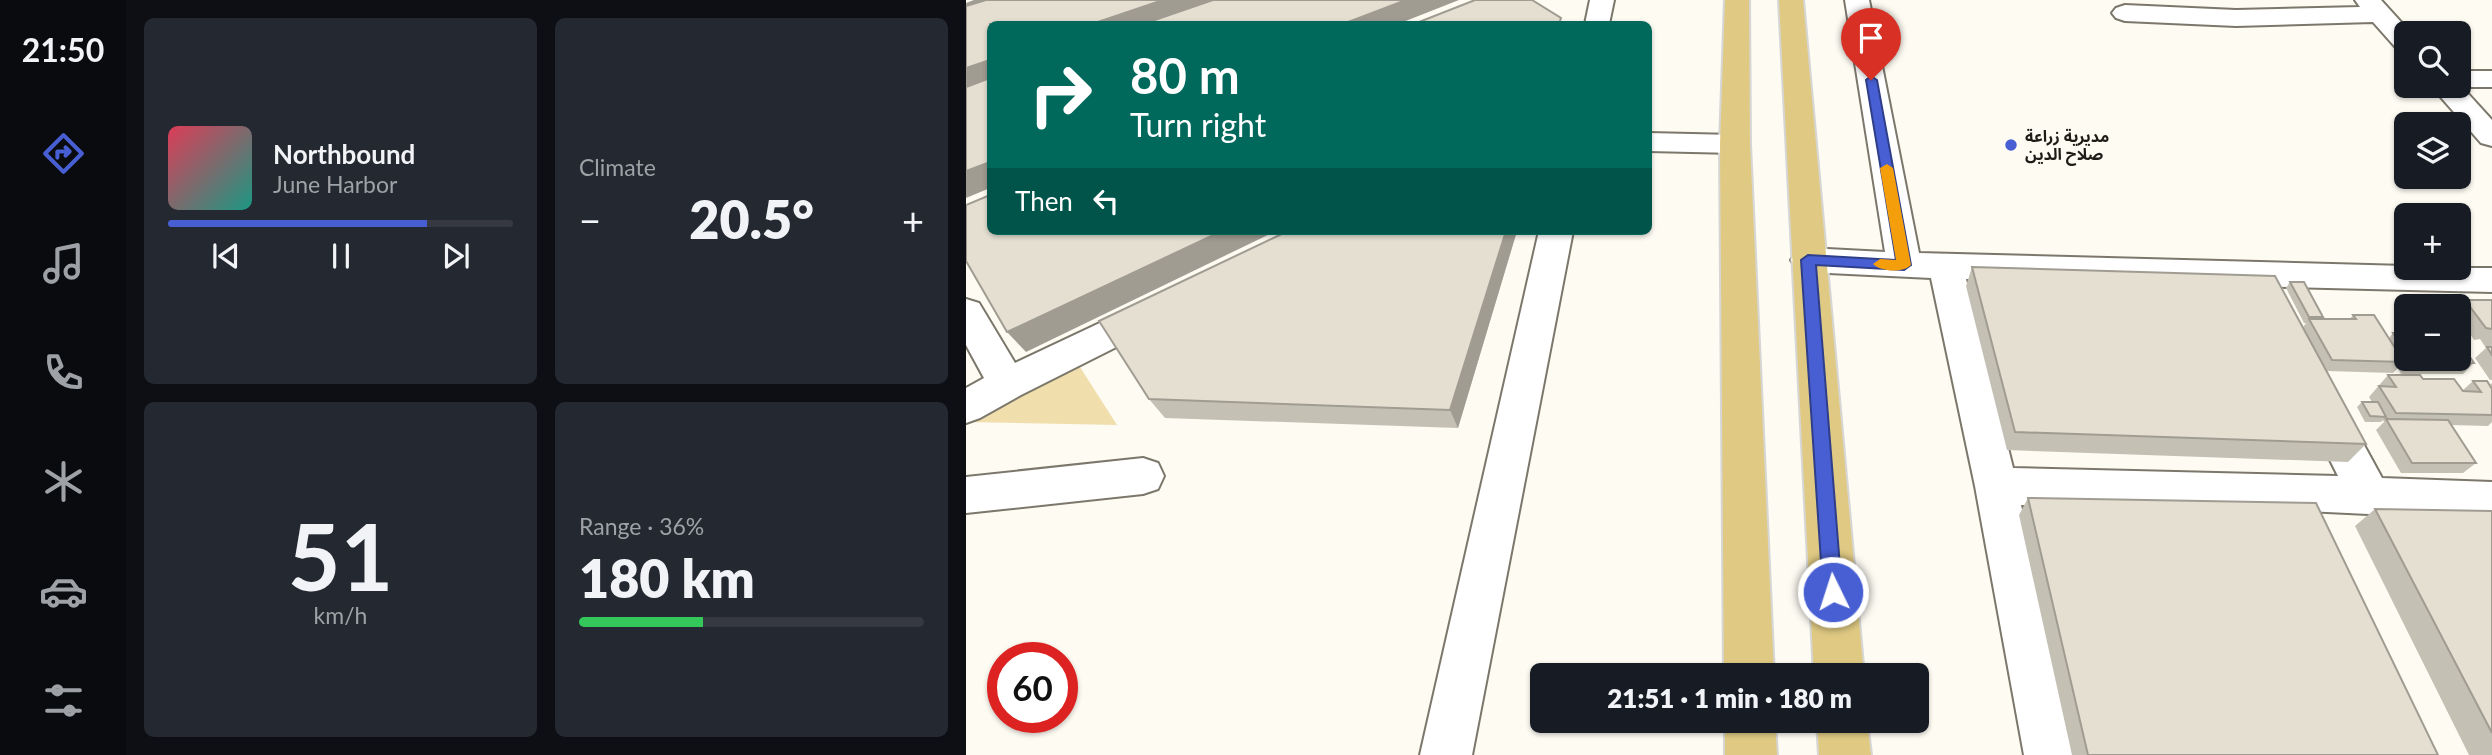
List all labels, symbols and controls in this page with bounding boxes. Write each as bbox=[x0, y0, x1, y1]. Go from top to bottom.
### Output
pin bbox=[1841, 8, 1901, 80]
icon: arrive bbox=[1852, 19, 1890, 57]
map controls bbox=[2394, 21, 2471, 371]
button: search bbox=[2394, 21, 2471, 98]
text: 21:50 bbox=[22, 30, 104, 69]
text: 80 m bbox=[1130, 46, 1240, 104]
icon: right bbox=[1015, 49, 1106, 140]
text: Turn right bbox=[1130, 105, 1266, 144]
button: layers bbox=[2394, 112, 2471, 189]
place label: مديرية زراعة صلاح الدين bbox=[2025, 126, 2109, 166]
icon: directions bbox=[39, 129, 88, 178]
marker: مديرية زراعة صلاح الدين bbox=[2003, 137, 2019, 153]
text: Northbound bbox=[273, 138, 415, 170]
text: Climate bbox=[579, 153, 656, 181]
text: June Harbor bbox=[273, 170, 397, 198]
icon: left bbox=[1087, 182, 1125, 220]
text: Then bbox=[1015, 185, 1073, 217]
text: 20.5° bbox=[689, 188, 814, 250]
text: − bbox=[579, 197, 601, 243]
text: + bbox=[902, 197, 924, 243]
button: + bbox=[2394, 203, 2471, 280]
icon: previous bbox=[207, 237, 245, 275]
icon: pause bbox=[322, 237, 360, 275]
icon: next bbox=[437, 237, 475, 275]
icon: music bbox=[39, 239, 88, 288]
button: − bbox=[2394, 294, 2471, 371]
icon: phone bbox=[39, 348, 88, 397]
icon: climate bbox=[39, 457, 88, 506]
text: 51 bbox=[288, 501, 393, 610]
text: Range · 36% bbox=[579, 512, 704, 540]
text: 180 km bbox=[579, 547, 755, 609]
position arrow bbox=[1796, 555, 1870, 629]
icon: car bbox=[39, 567, 88, 616]
text: km/h bbox=[314, 601, 367, 629]
speed limit sign: 60 bbox=[987, 642, 1078, 733]
icon: filters bbox=[39, 676, 88, 725]
text: 21:51 · 1 min · 180 m bbox=[1607, 682, 1852, 714]

